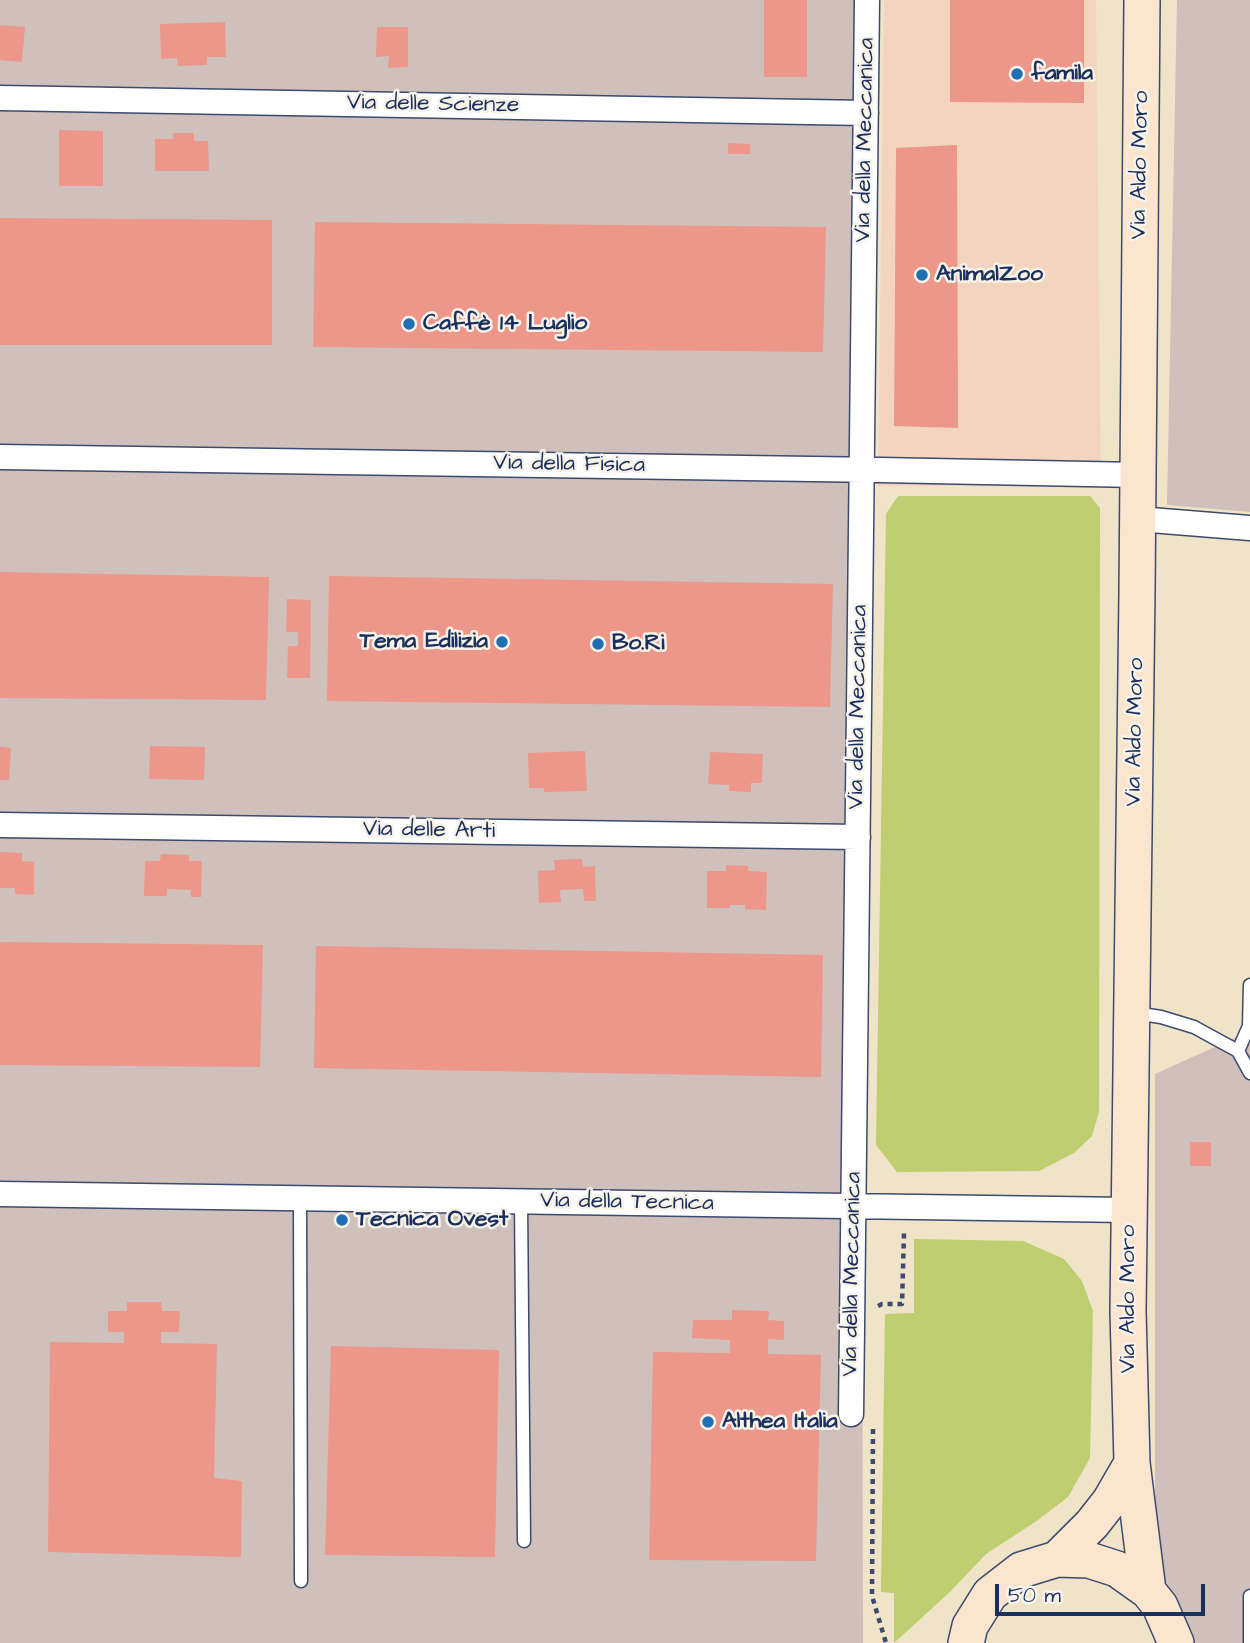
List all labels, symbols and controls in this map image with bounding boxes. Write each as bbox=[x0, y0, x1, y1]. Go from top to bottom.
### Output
street label: Via della Meccanica bbox=[850, 37, 882, 243]
place label: famila bbox=[1031, 60, 1093, 88]
marker: famila bbox=[1009, 66, 1025, 82]
street label: Via delle Scienze bbox=[347, 90, 519, 120]
street label: Via Aldo Moro bbox=[1126, 90, 1156, 240]
place label: AnimalZoo bbox=[936, 261, 1043, 289]
marker: AnimalZoo bbox=[914, 267, 930, 283]
place label: Caffè 14 Luglio bbox=[423, 310, 587, 338]
marker: Caffè 14 Luglio bbox=[401, 316, 417, 332]
street label: Via della Fisica bbox=[493, 450, 645, 480]
street label: Via della Meccanica bbox=[843, 604, 875, 810]
place label: Tema Edilizia bbox=[360, 628, 488, 656]
place label: Bo.Ri bbox=[612, 630, 664, 658]
marker: Tema Edilizia bbox=[494, 634, 510, 650]
marker: Bo.Ri bbox=[590, 636, 606, 652]
street label: Via Aldo Moro bbox=[1121, 657, 1151, 807]
street label: Via delle Arti bbox=[363, 816, 495, 846]
street label: Via della Meccanica bbox=[837, 1171, 869, 1377]
street label: Via della Tecnica bbox=[540, 1188, 714, 1218]
place label: Tecnica Ovest bbox=[356, 1206, 508, 1234]
marker: Tecnica Ovest bbox=[334, 1212, 350, 1228]
street label: Via Aldo Moro bbox=[1115, 1225, 1143, 1373]
place label: Althea Italia bbox=[722, 1408, 838, 1436]
marker: Althea Italia bbox=[700, 1414, 716, 1430]
scale bar bbox=[998, 1570, 1208, 1614]
text: 50 m bbox=[1008, 1581, 1061, 1610]

